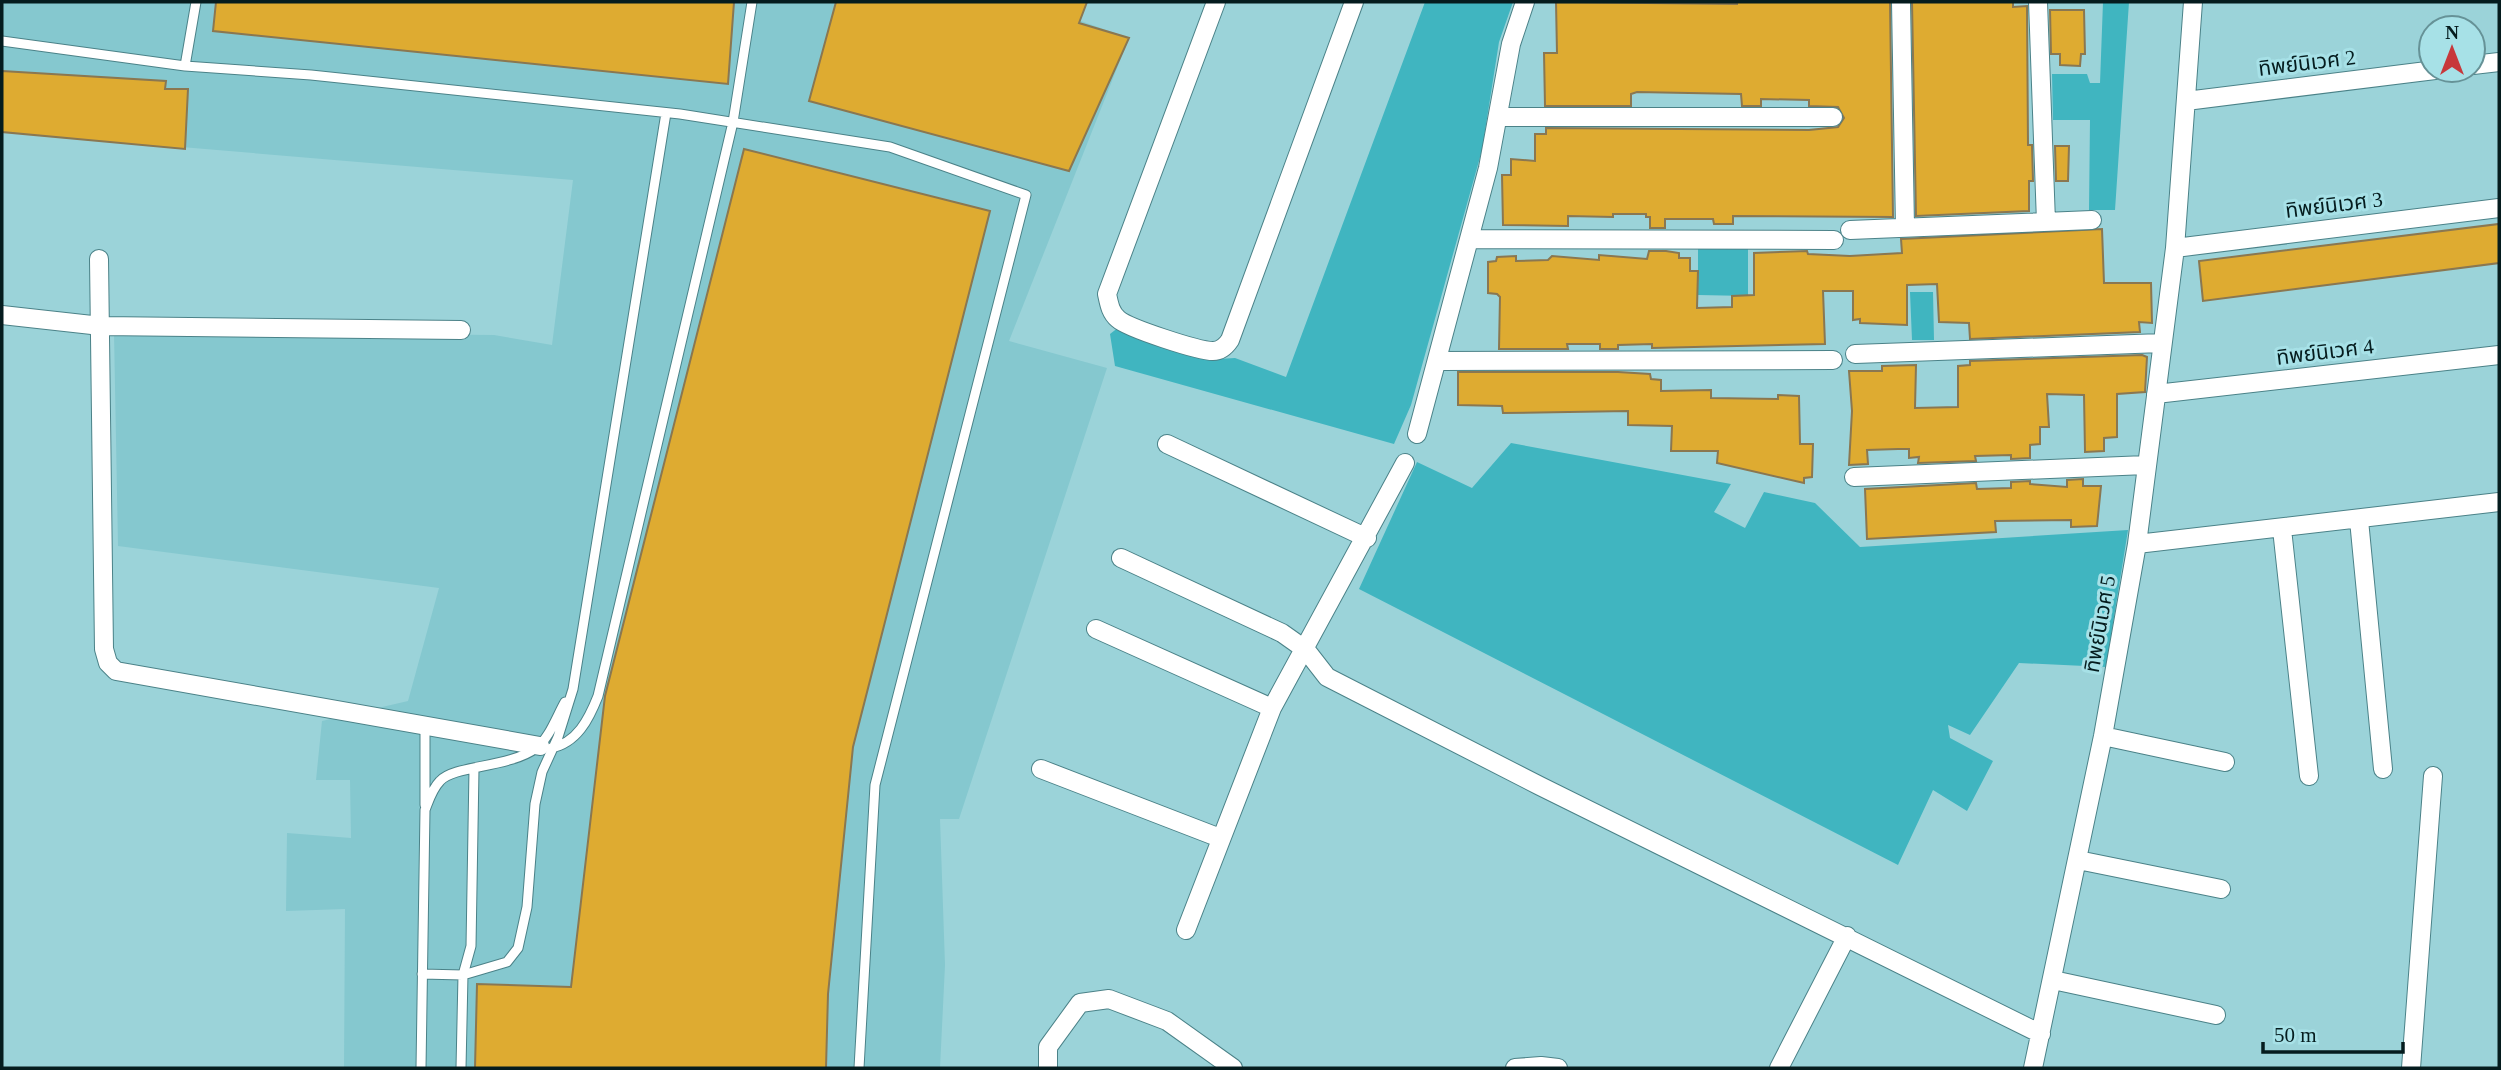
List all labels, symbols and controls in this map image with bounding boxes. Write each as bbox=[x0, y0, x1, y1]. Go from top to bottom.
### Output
north arrow bbox=[2417, 14, 2487, 84]
text: N bbox=[2445, 22, 2459, 43]
street label: ทิพย์นิเวศ 2 bbox=[2257, 45, 2357, 81]
street label: ทิพย์นิเวศ 3 bbox=[2284, 187, 2384, 223]
street label: ทิพย์นิเวศ 4 bbox=[2275, 334, 2376, 370]
street label: ทิพย์นิเวศ 5 bbox=[2080, 574, 2120, 674]
scale bar bbox=[2263, 1010, 2403, 1054]
text: 50 m bbox=[2274, 1023, 2317, 1047]

